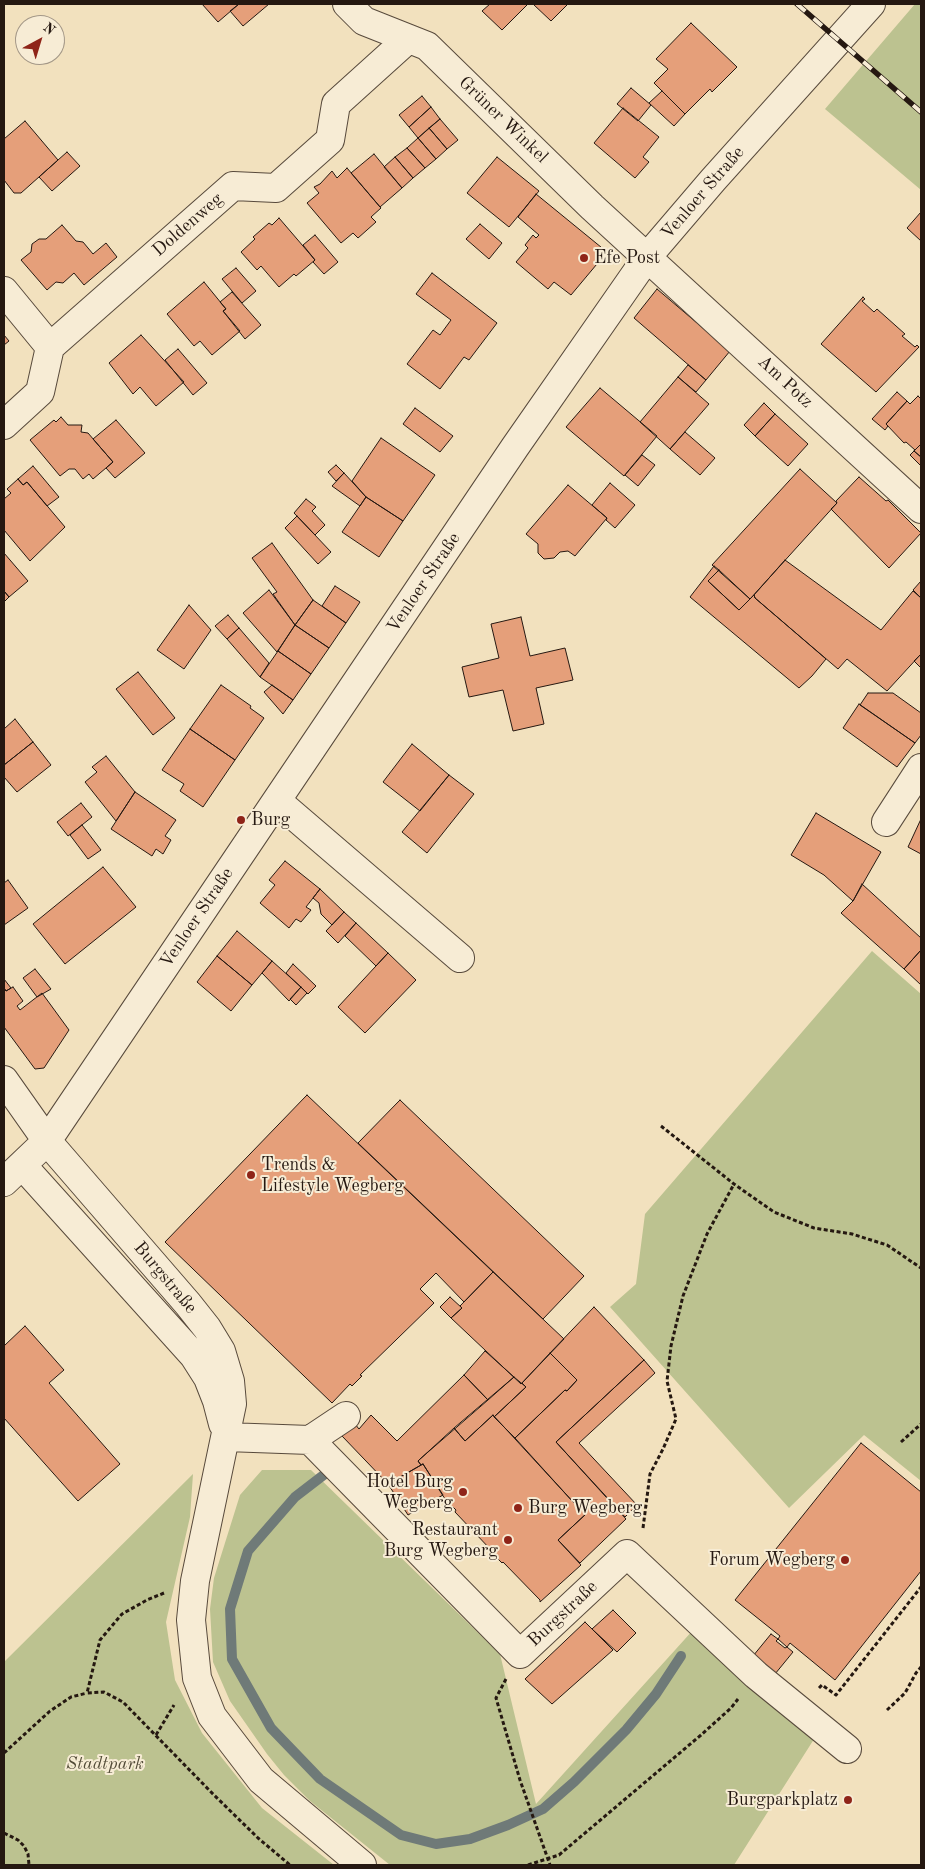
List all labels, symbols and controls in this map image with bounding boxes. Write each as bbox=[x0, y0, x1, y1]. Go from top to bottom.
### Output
north arrow bbox=[15, 15, 65, 65]
text: N bbox=[40, 20, 57, 38]
street label: Grüner Winkel bbox=[454, 72, 552, 168]
street label: Venloer Straße bbox=[657, 142, 749, 244]
street label: Doldenweg bbox=[148, 189, 228, 261]
place label: Efe Post bbox=[594, 247, 660, 269]
marker: Efe Post bbox=[578, 252, 590, 264]
street label: Am Potz bbox=[753, 351, 817, 413]
street label: Venloer Straße bbox=[383, 529, 465, 637]
place label: Burg bbox=[251, 809, 290, 831]
marker: Burg bbox=[235, 814, 247, 826]
street label: Venloer Straße bbox=[156, 864, 238, 972]
place label: Trends & Lifestyle Wegberg bbox=[261, 1154, 404, 1196]
marker: Trends & Lifestyle Wegberg bbox=[245, 1169, 257, 1181]
street label: Burgstraße bbox=[129, 1238, 201, 1318]
place label: Hotel Burg Wegberg bbox=[366, 1471, 453, 1514]
marker: Hotel Burg Wegberg bbox=[457, 1486, 469, 1498]
place label: Burg Wegberg bbox=[528, 1497, 642, 1519]
marker: Burg Wegberg bbox=[512, 1502, 524, 1514]
place label: Restaurant Burg Wegberg bbox=[384, 1519, 498, 1562]
marker: Restaurant Burg Wegberg bbox=[502, 1534, 514, 1546]
place label: Forum Wegberg bbox=[709, 1549, 835, 1571]
marker: Forum Wegberg bbox=[839, 1554, 851, 1566]
street label: Burgstraße bbox=[524, 1576, 602, 1652]
park label: Stadtpark bbox=[66, 1753, 144, 1775]
place label: Burgparkplatz bbox=[727, 1789, 838, 1811]
marker: Burgparkplatz bbox=[842, 1794, 854, 1806]

